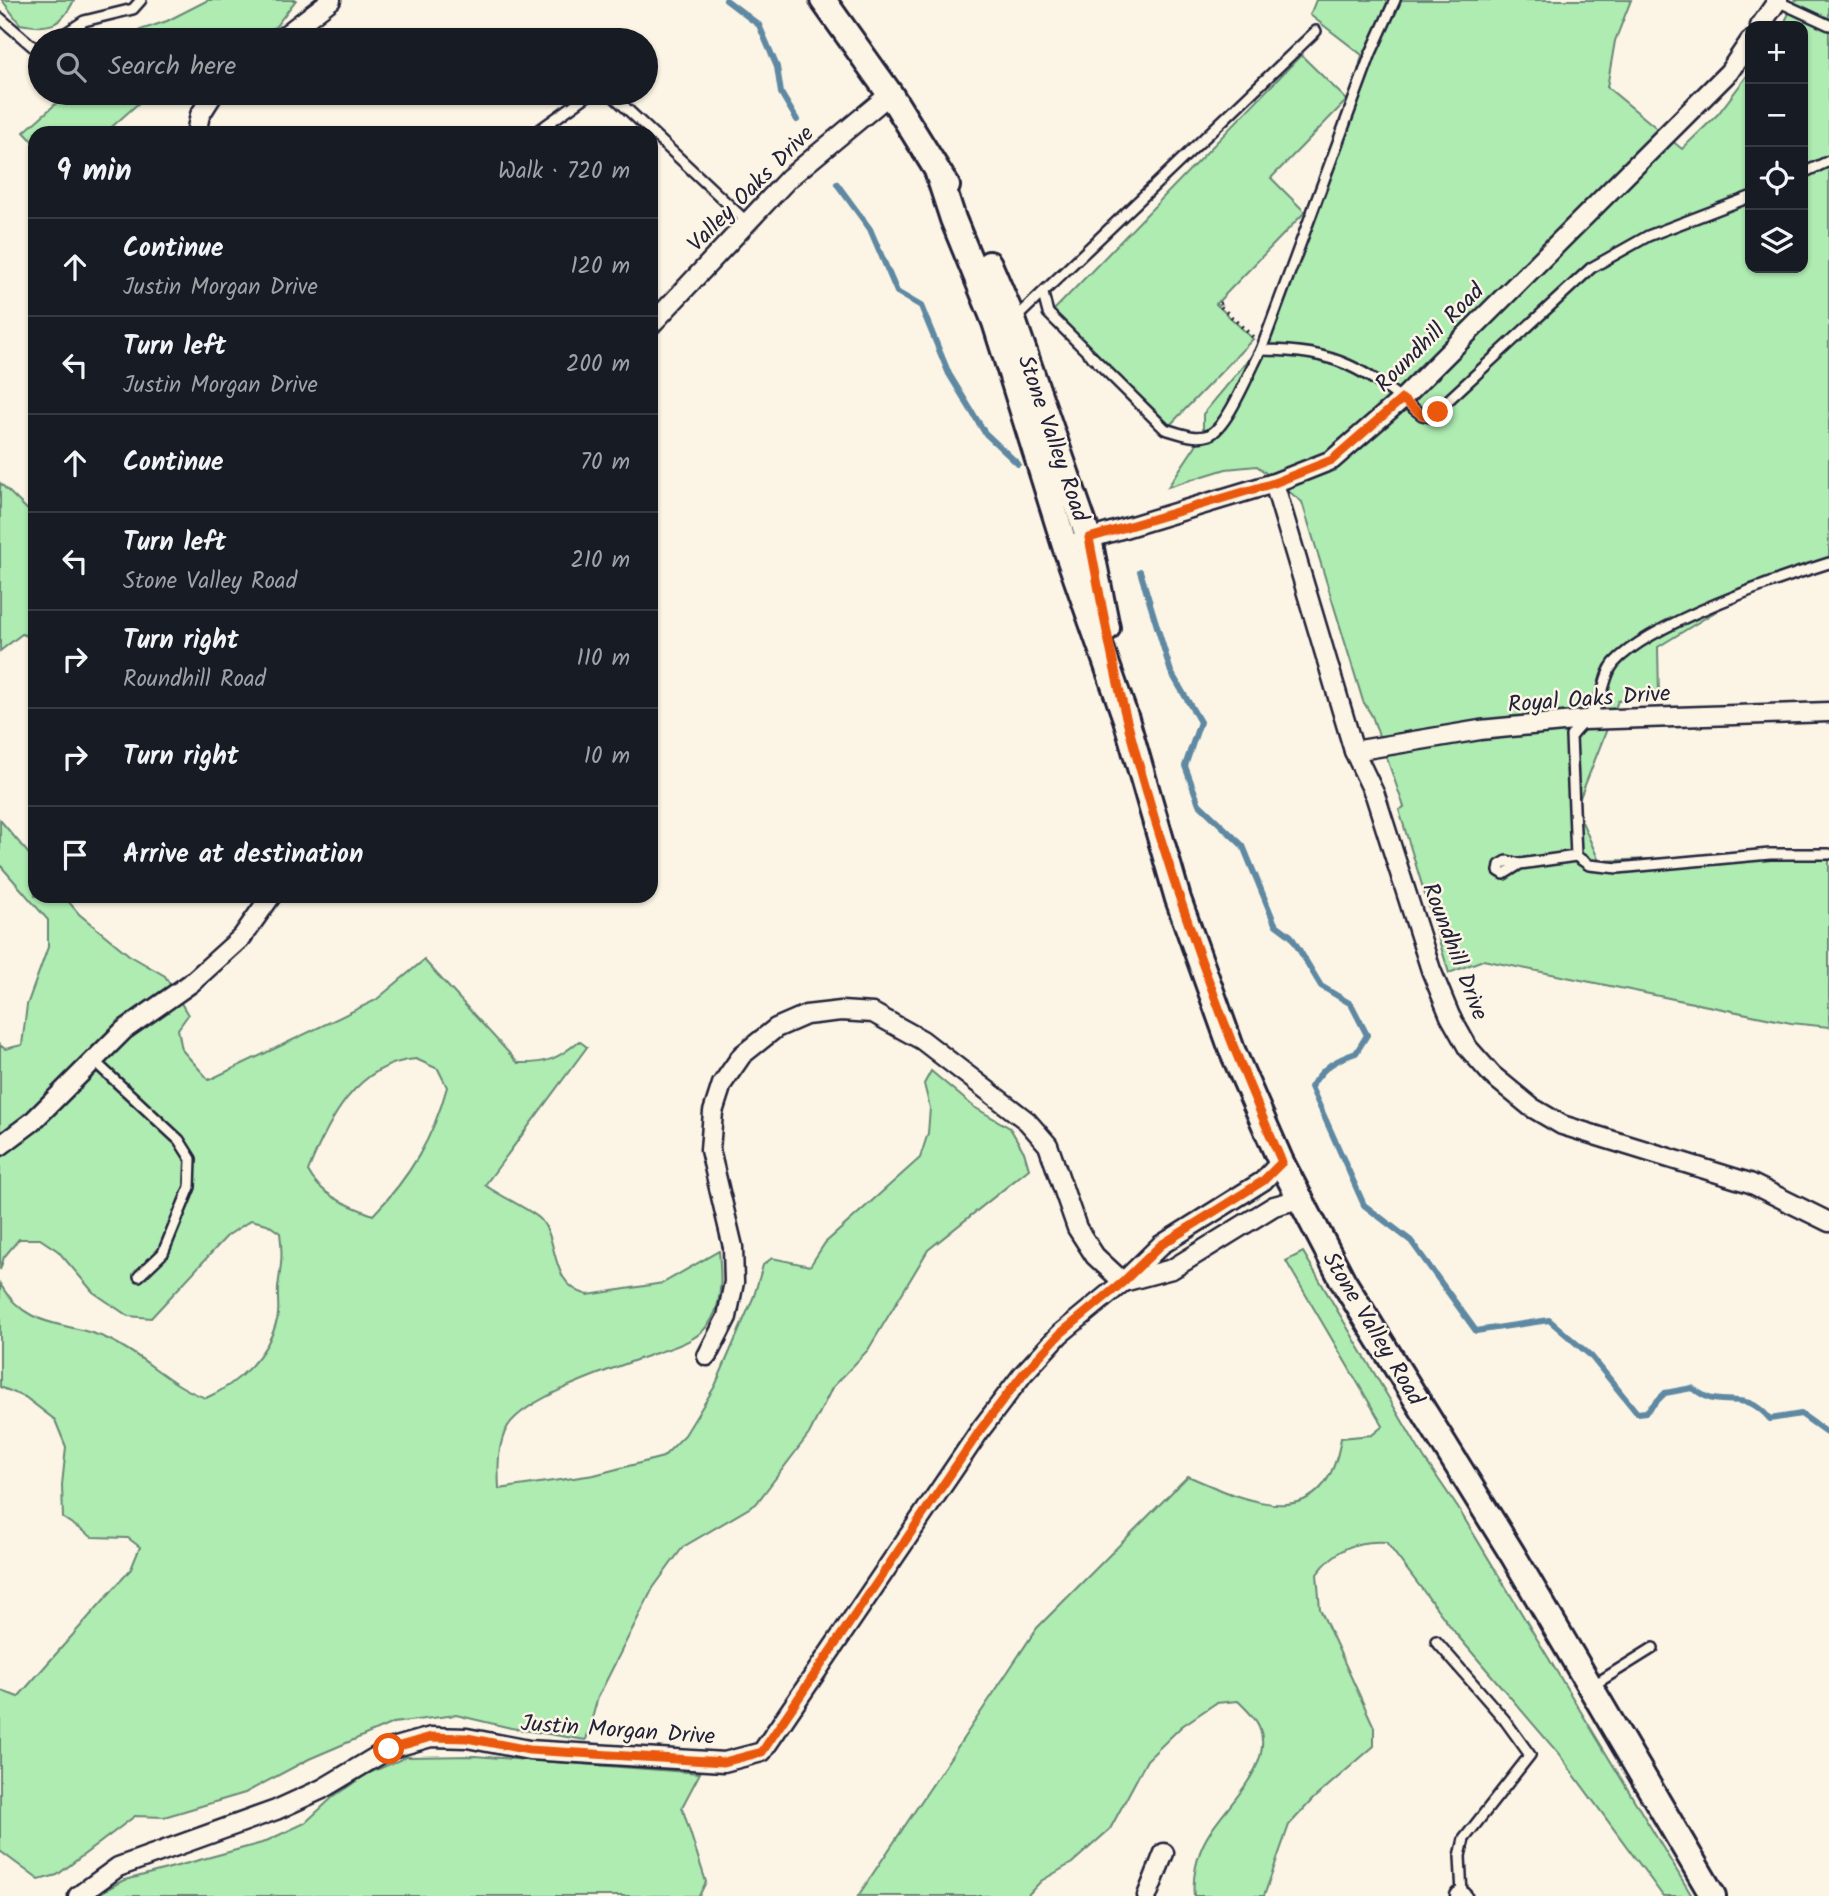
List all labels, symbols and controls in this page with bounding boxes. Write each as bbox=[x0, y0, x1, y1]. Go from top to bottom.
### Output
map controls bbox=[1745, 21, 1808, 273]
button: + bbox=[1745, 21, 1808, 84]
search box bbox=[28, 28, 658, 105]
text: Search here bbox=[108, 46, 236, 88]
icon: search bbox=[52, 48, 90, 86]
button: − bbox=[1745, 84, 1808, 147]
street label: Valley Oaks Drive bbox=[680, 118, 823, 261]
button: locate bbox=[1745, 147, 1808, 210]
text: 9 min bbox=[56, 148, 132, 196]
text: Walk · 720 m bbox=[498, 154, 630, 190]
button: layers bbox=[1745, 210, 1808, 273]
text: Continue bbox=[123, 228, 224, 270]
icon: ahead bbox=[56, 248, 94, 286]
text: 120 m bbox=[570, 249, 630, 285]
text: Justin Morgan Drive bbox=[123, 270, 318, 306]
street label: Roundhill Road bbox=[1367, 275, 1494, 402]
text: Turn left bbox=[123, 326, 226, 368]
icon: left bbox=[56, 346, 94, 384]
text: 200 m bbox=[566, 347, 630, 383]
street label: Stone Valley Road bbox=[1007, 350, 1098, 527]
text: Justin Morgan Drive bbox=[123, 368, 318, 404]
route end bbox=[1422, 396, 1453, 427]
text: Continue bbox=[123, 442, 224, 484]
icon: ahead bbox=[56, 444, 94, 482]
text: 70 m bbox=[580, 445, 630, 481]
text: Turn left bbox=[123, 522, 226, 564]
icon: left bbox=[56, 542, 94, 580]
text: 210 m bbox=[570, 543, 630, 579]
text: Stone Valley Road bbox=[123, 564, 297, 600]
text: Turn right bbox=[123, 620, 239, 662]
icon: right bbox=[56, 640, 94, 678]
text: 110 m bbox=[577, 641, 630, 677]
text: Roundhill Road bbox=[123, 662, 266, 698]
street label: Royal Oaks Drive bbox=[1507, 676, 1672, 724]
text: Turn right bbox=[123, 736, 239, 778]
icon: right bbox=[56, 738, 94, 776]
text: 10 m bbox=[584, 739, 630, 775]
text: Arrive at destination bbox=[123, 834, 363, 876]
icon: arrive bbox=[56, 836, 94, 874]
street label: Roundhill Drive bbox=[1411, 878, 1497, 1026]
street label: Stone Valley Road bbox=[1312, 1245, 1433, 1413]
street label: Justin Morgan Drive bbox=[519, 1706, 716, 1756]
route start bbox=[373, 1733, 404, 1764]

